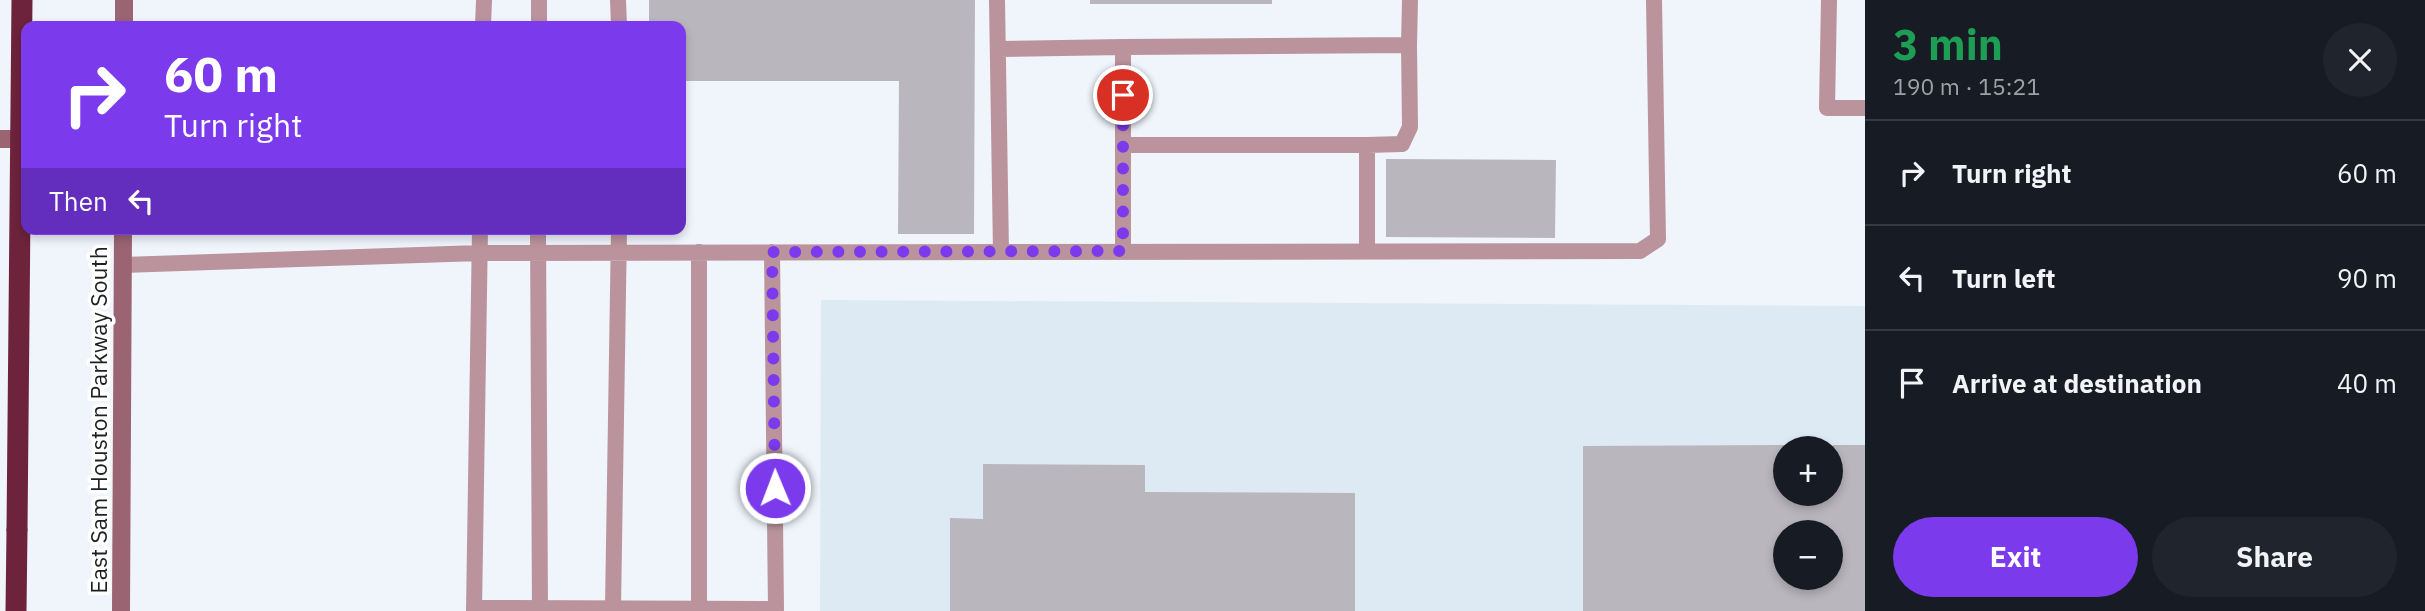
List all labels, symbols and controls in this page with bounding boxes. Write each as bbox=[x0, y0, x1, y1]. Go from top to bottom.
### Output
text: 3 min bbox=[1893, 17, 2003, 72]
button: close bbox=[2323, 23, 2397, 97]
text: 60 m bbox=[164, 42, 278, 105]
icon: right bbox=[49, 49, 140, 140]
pin bbox=[1093, 65, 1153, 125]
text: 190 m · 15:21 bbox=[1893, 71, 2040, 101]
icon: arrive bbox=[1104, 76, 1142, 114]
text: Turn right bbox=[164, 104, 302, 146]
icon: right bbox=[1893, 154, 1931, 192]
text: Turn right bbox=[1952, 156, 2071, 190]
text: 60 m bbox=[2337, 156, 2397, 190]
icon: left bbox=[122, 182, 160, 220]
text: Then bbox=[49, 184, 108, 218]
street label: East Sam Houston Parkway South bbox=[83, 246, 113, 594]
icon: left bbox=[1893, 259, 1931, 297]
text: Turn left bbox=[1952, 261, 2055, 295]
text: 90 m bbox=[2337, 261, 2397, 295]
icon: arrive bbox=[1893, 364, 1931, 402]
text: Arrive at destination bbox=[1952, 366, 2202, 400]
text: 40 m bbox=[2337, 366, 2397, 400]
map controls bbox=[1773, 436, 1843, 590]
button: + bbox=[1773, 436, 1843, 506]
position arrow bbox=[738, 451, 812, 525]
button: Exit bbox=[1893, 517, 2138, 597]
button: Share bbox=[2152, 517, 2397, 597]
button: − bbox=[1773, 520, 1843, 590]

